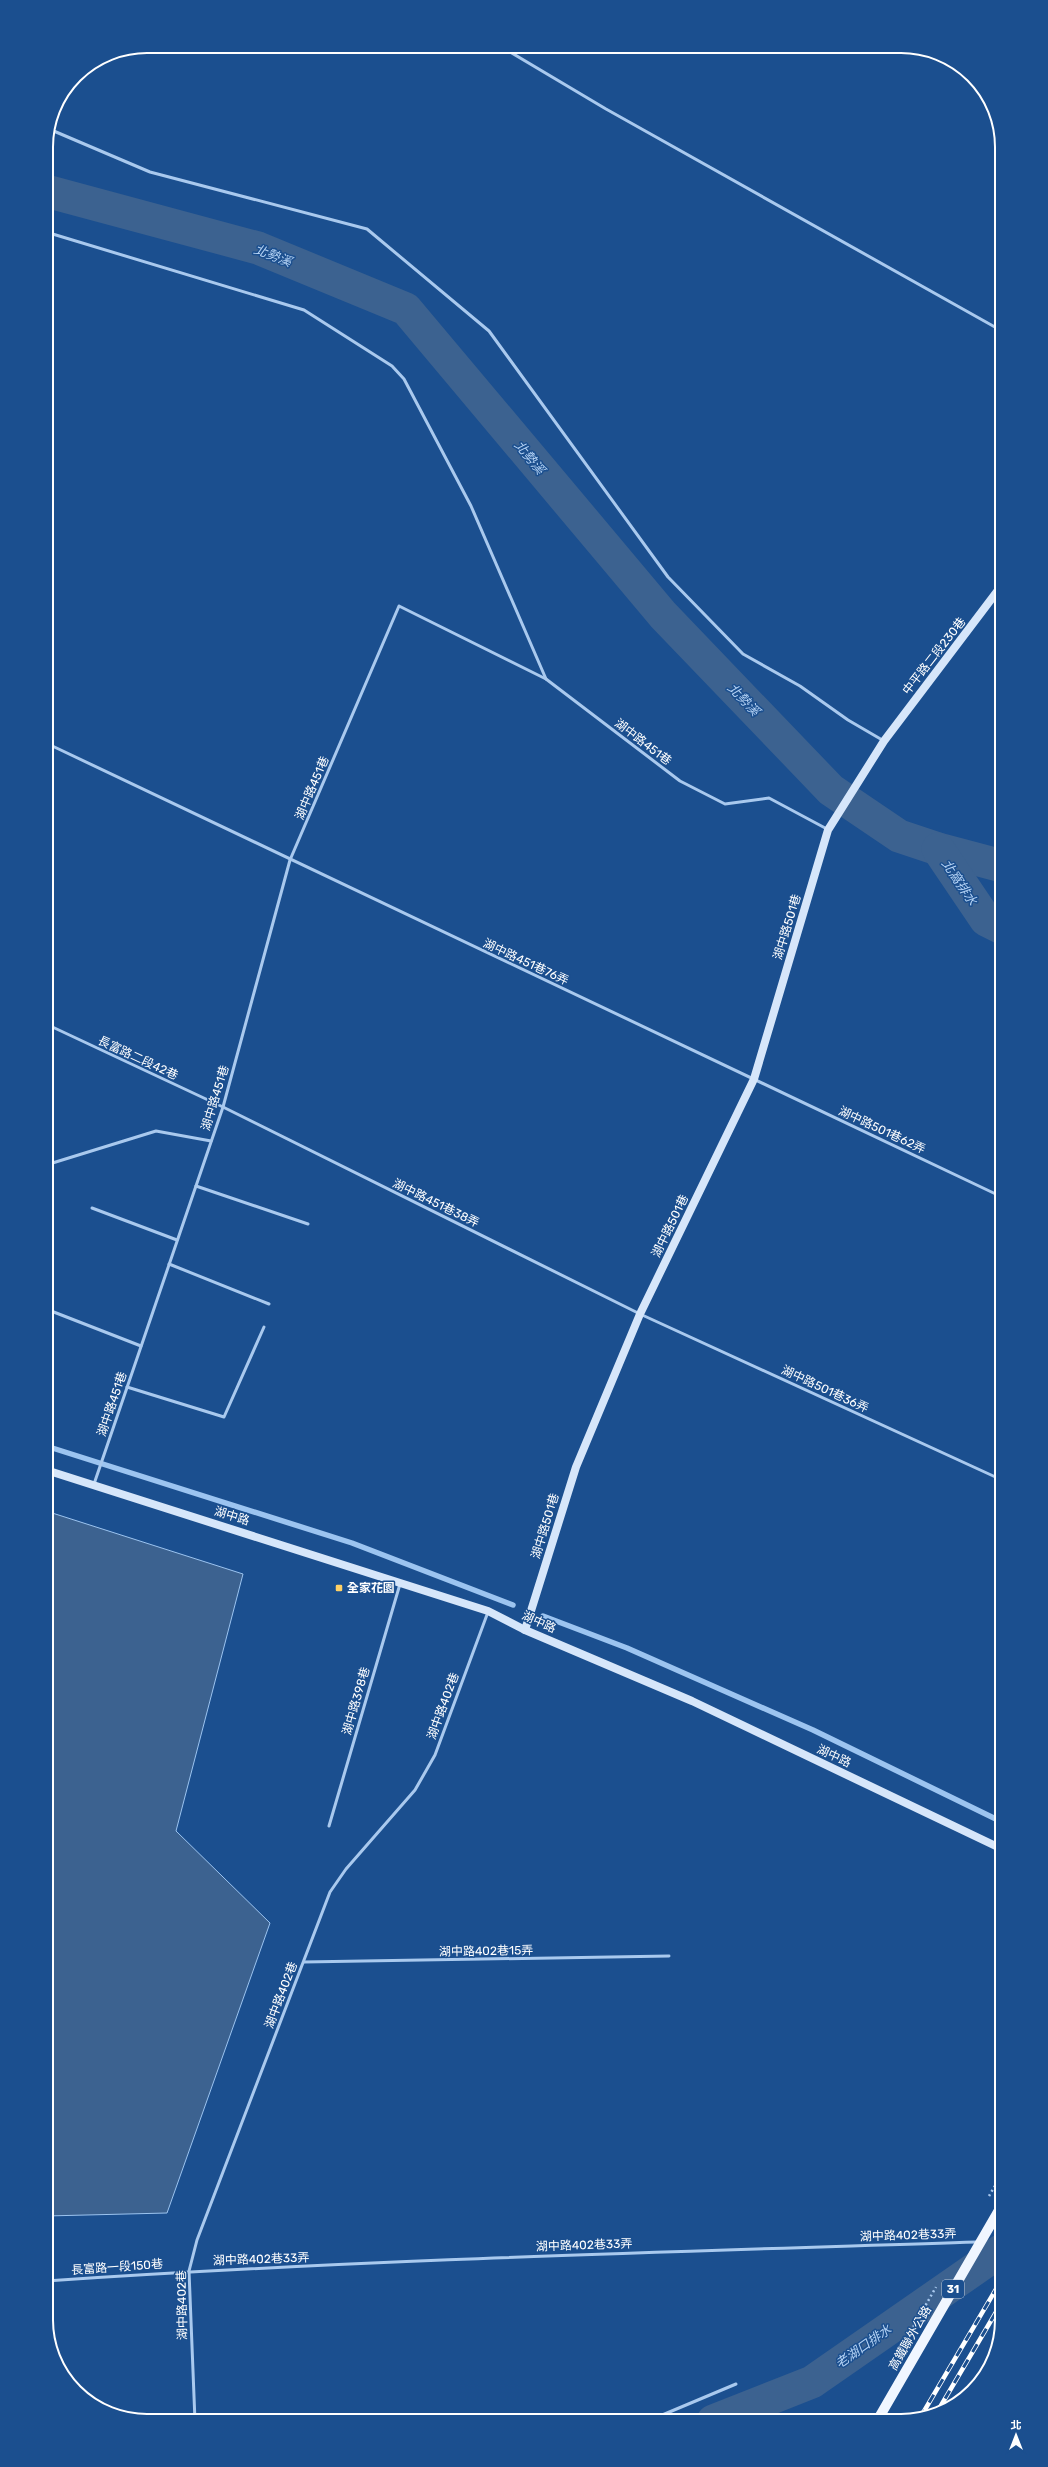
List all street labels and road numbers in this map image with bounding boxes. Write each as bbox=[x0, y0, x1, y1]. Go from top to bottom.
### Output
street label: 中平路二段230巷 bbox=[900, 615, 968, 697]
street label: 湖中路451巷 bbox=[612, 716, 674, 768]
street label: 湖中路451巷 bbox=[292, 754, 332, 822]
street label: 湖中路501巷 bbox=[770, 892, 804, 962]
street label: 湖中路451巷76弄 bbox=[481, 936, 571, 988]
street label: 長富路二段42巷 bbox=[96, 1033, 180, 1083]
street label: 湖中路451巷 bbox=[198, 1064, 232, 1132]
street label: 湖中路501巷62弄 bbox=[836, 1104, 928, 1156]
street label: 湖中路451巷38弄 bbox=[391, 1176, 481, 1230]
street label: 湖中路501巷 bbox=[649, 1192, 691, 1260]
street label: 湖中路501巷36弄 bbox=[779, 1363, 871, 1415]
street label: 湖中路451巷 bbox=[94, 1370, 130, 1438]
street label: 湖中路501巷 bbox=[528, 1491, 562, 1561]
street label: 湖中路 bbox=[213, 1504, 251, 1528]
street label: 湖中路 bbox=[520, 1608, 558, 1636]
street label: 湖中路398巷 bbox=[340, 1665, 372, 1737]
street label: 湖中路402巷 bbox=[424, 1671, 462, 1741]
street label: 湖中路 bbox=[815, 1742, 853, 1770]
street label: 湖中路402巷15弄 bbox=[439, 1943, 533, 1959]
street label: 湖中路402巷 bbox=[262, 1960, 300, 2030]
street label: 湖中路402巷33弄 bbox=[860, 2226, 956, 2244]
street label: 湖中路402巷33弄 bbox=[536, 2236, 632, 2254]
street label: 湖中路402巷33弄 bbox=[213, 2250, 309, 2268]
street label: 長富路一段150巷 bbox=[71, 2257, 163, 2277]
street label: 湖中路402巷 bbox=[174, 2270, 190, 2340]
road number: 31 bbox=[942, 2280, 964, 2298]
street label: 高鐵聯外公路 bbox=[886, 2303, 934, 2373]

